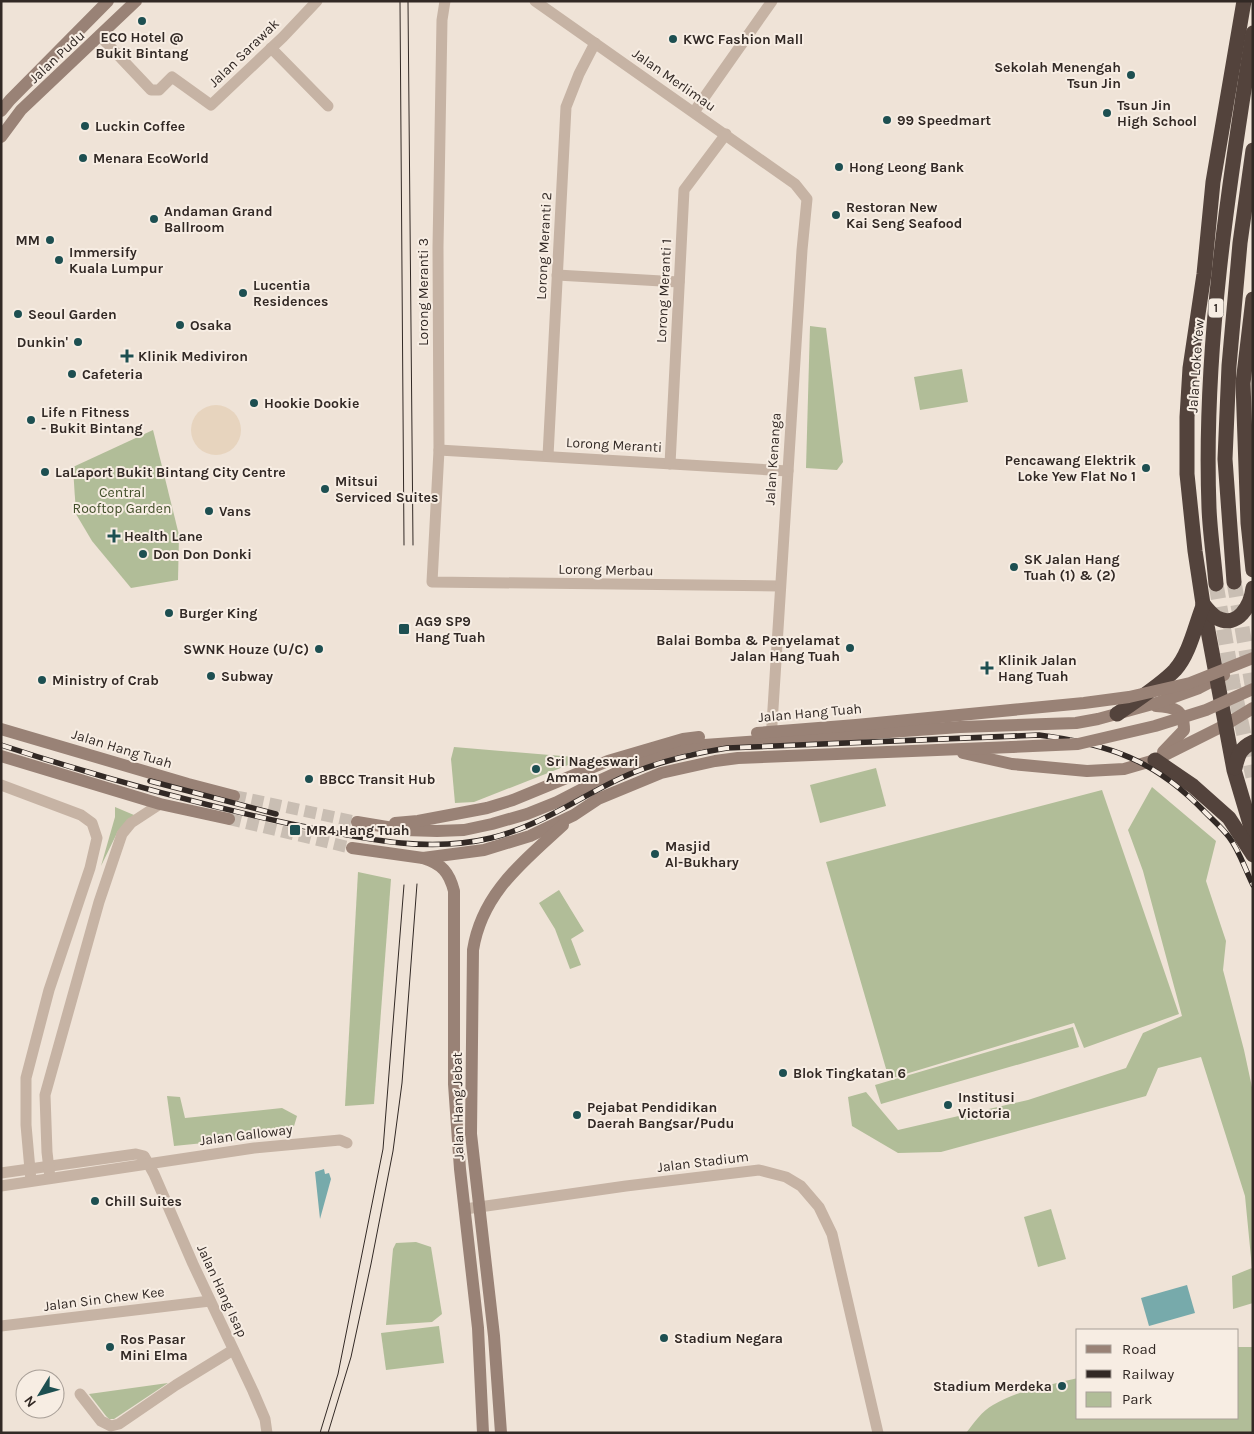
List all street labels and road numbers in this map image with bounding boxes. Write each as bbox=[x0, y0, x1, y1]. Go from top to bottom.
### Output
street label: Jalan Sarawak bbox=[205, 15, 283, 91]
street label: Jalan Pudu bbox=[26, 27, 88, 87]
street label: Jalan Merlimau bbox=[629, 45, 719, 115]
street label: Lorong Meranti 2 bbox=[533, 192, 555, 300]
street label: Lorong Meranti 3 bbox=[415, 238, 432, 346]
street label: Lorong Meranti 1 bbox=[653, 239, 675, 343]
road number: 1 bbox=[1208, 298, 1224, 318]
street label: Jalan Loke Yew bbox=[1184, 319, 1208, 413]
street label: Jalan Kenanga bbox=[761, 412, 785, 506]
street label: Lorong Meranti bbox=[565, 434, 663, 456]
street label: Lorong Merbau bbox=[558, 561, 654, 579]
street label: Jalan Hang Tuah bbox=[757, 700, 863, 726]
street label: Jalan Hang Tuah bbox=[70, 726, 174, 772]
street label: Jalan Hang Jebat bbox=[449, 1052, 467, 1160]
street label: Jalan Galloway bbox=[199, 1121, 294, 1149]
street label: Jalan Stadium bbox=[656, 1148, 750, 1176]
street label: Jalan Hang Isap bbox=[193, 1242, 251, 1340]
street label: Jalan Sin Chew Kee bbox=[43, 1283, 165, 1315]

